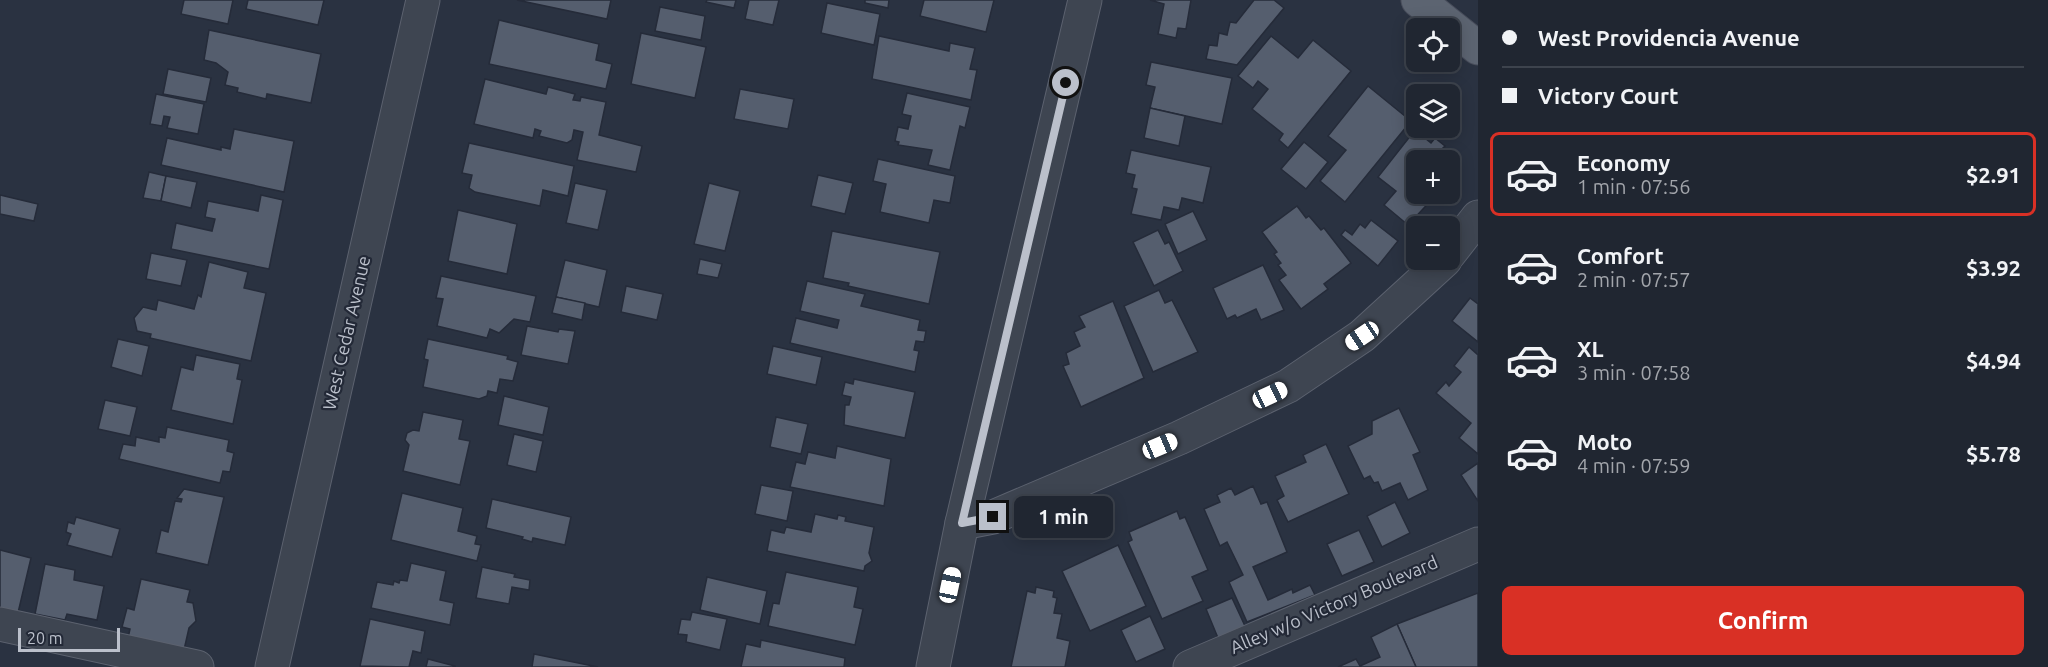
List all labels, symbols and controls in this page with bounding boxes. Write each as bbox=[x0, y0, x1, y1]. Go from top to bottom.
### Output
map controls bbox=[1406, 18, 1460, 270]
button: locate bbox=[1406, 18, 1460, 72]
text: West Providencia Avenue bbox=[1538, 25, 1800, 50]
route start bbox=[1052, 69, 1079, 96]
text: Victory Court bbox=[1538, 83, 1679, 108]
button: layers bbox=[1406, 84, 1460, 138]
icon: car bbox=[1505, 147, 1559, 201]
button: + bbox=[1406, 150, 1460, 204]
text: Economy bbox=[1577, 150, 1670, 175]
text: $2.91 bbox=[1966, 162, 2021, 187]
text: 1 min · 07:56 bbox=[1577, 175, 1691, 198]
button: − bbox=[1406, 216, 1460, 270]
icon: car bbox=[1505, 240, 1559, 294]
text: Comfort bbox=[1577, 243, 1664, 268]
street label: West Cedar Avenue bbox=[319, 254, 374, 412]
text: $3.92 bbox=[1966, 255, 2021, 280]
text: 2 min · 07:57 bbox=[1577, 268, 1691, 291]
car bbox=[1342, 318, 1382, 354]
icon: car bbox=[1505, 333, 1559, 387]
text: XL bbox=[1577, 336, 1604, 361]
text: $4.94 bbox=[1966, 348, 2021, 373]
text: 3 min · 07:58 bbox=[1577, 361, 1691, 384]
car bbox=[1250, 379, 1290, 411]
icon: car bbox=[1505, 426, 1559, 480]
text: Moto bbox=[1577, 429, 1632, 454]
car bbox=[1140, 431, 1180, 461]
text: $5.78 bbox=[1966, 441, 2021, 466]
text: 4 min · 07:59 bbox=[1577, 454, 1691, 477]
callout: 1 min bbox=[1014, 496, 1113, 538]
route end bbox=[979, 503, 1006, 530]
text: 1 min bbox=[1038, 505, 1089, 528]
street label: Alley w/o Victory Boulevard bbox=[1227, 551, 1440, 657]
car bbox=[937, 566, 963, 604]
button: Confirm bbox=[1502, 586, 2024, 655]
scale bar bbox=[18, 625, 120, 652]
text: 20 m bbox=[27, 629, 63, 647]

